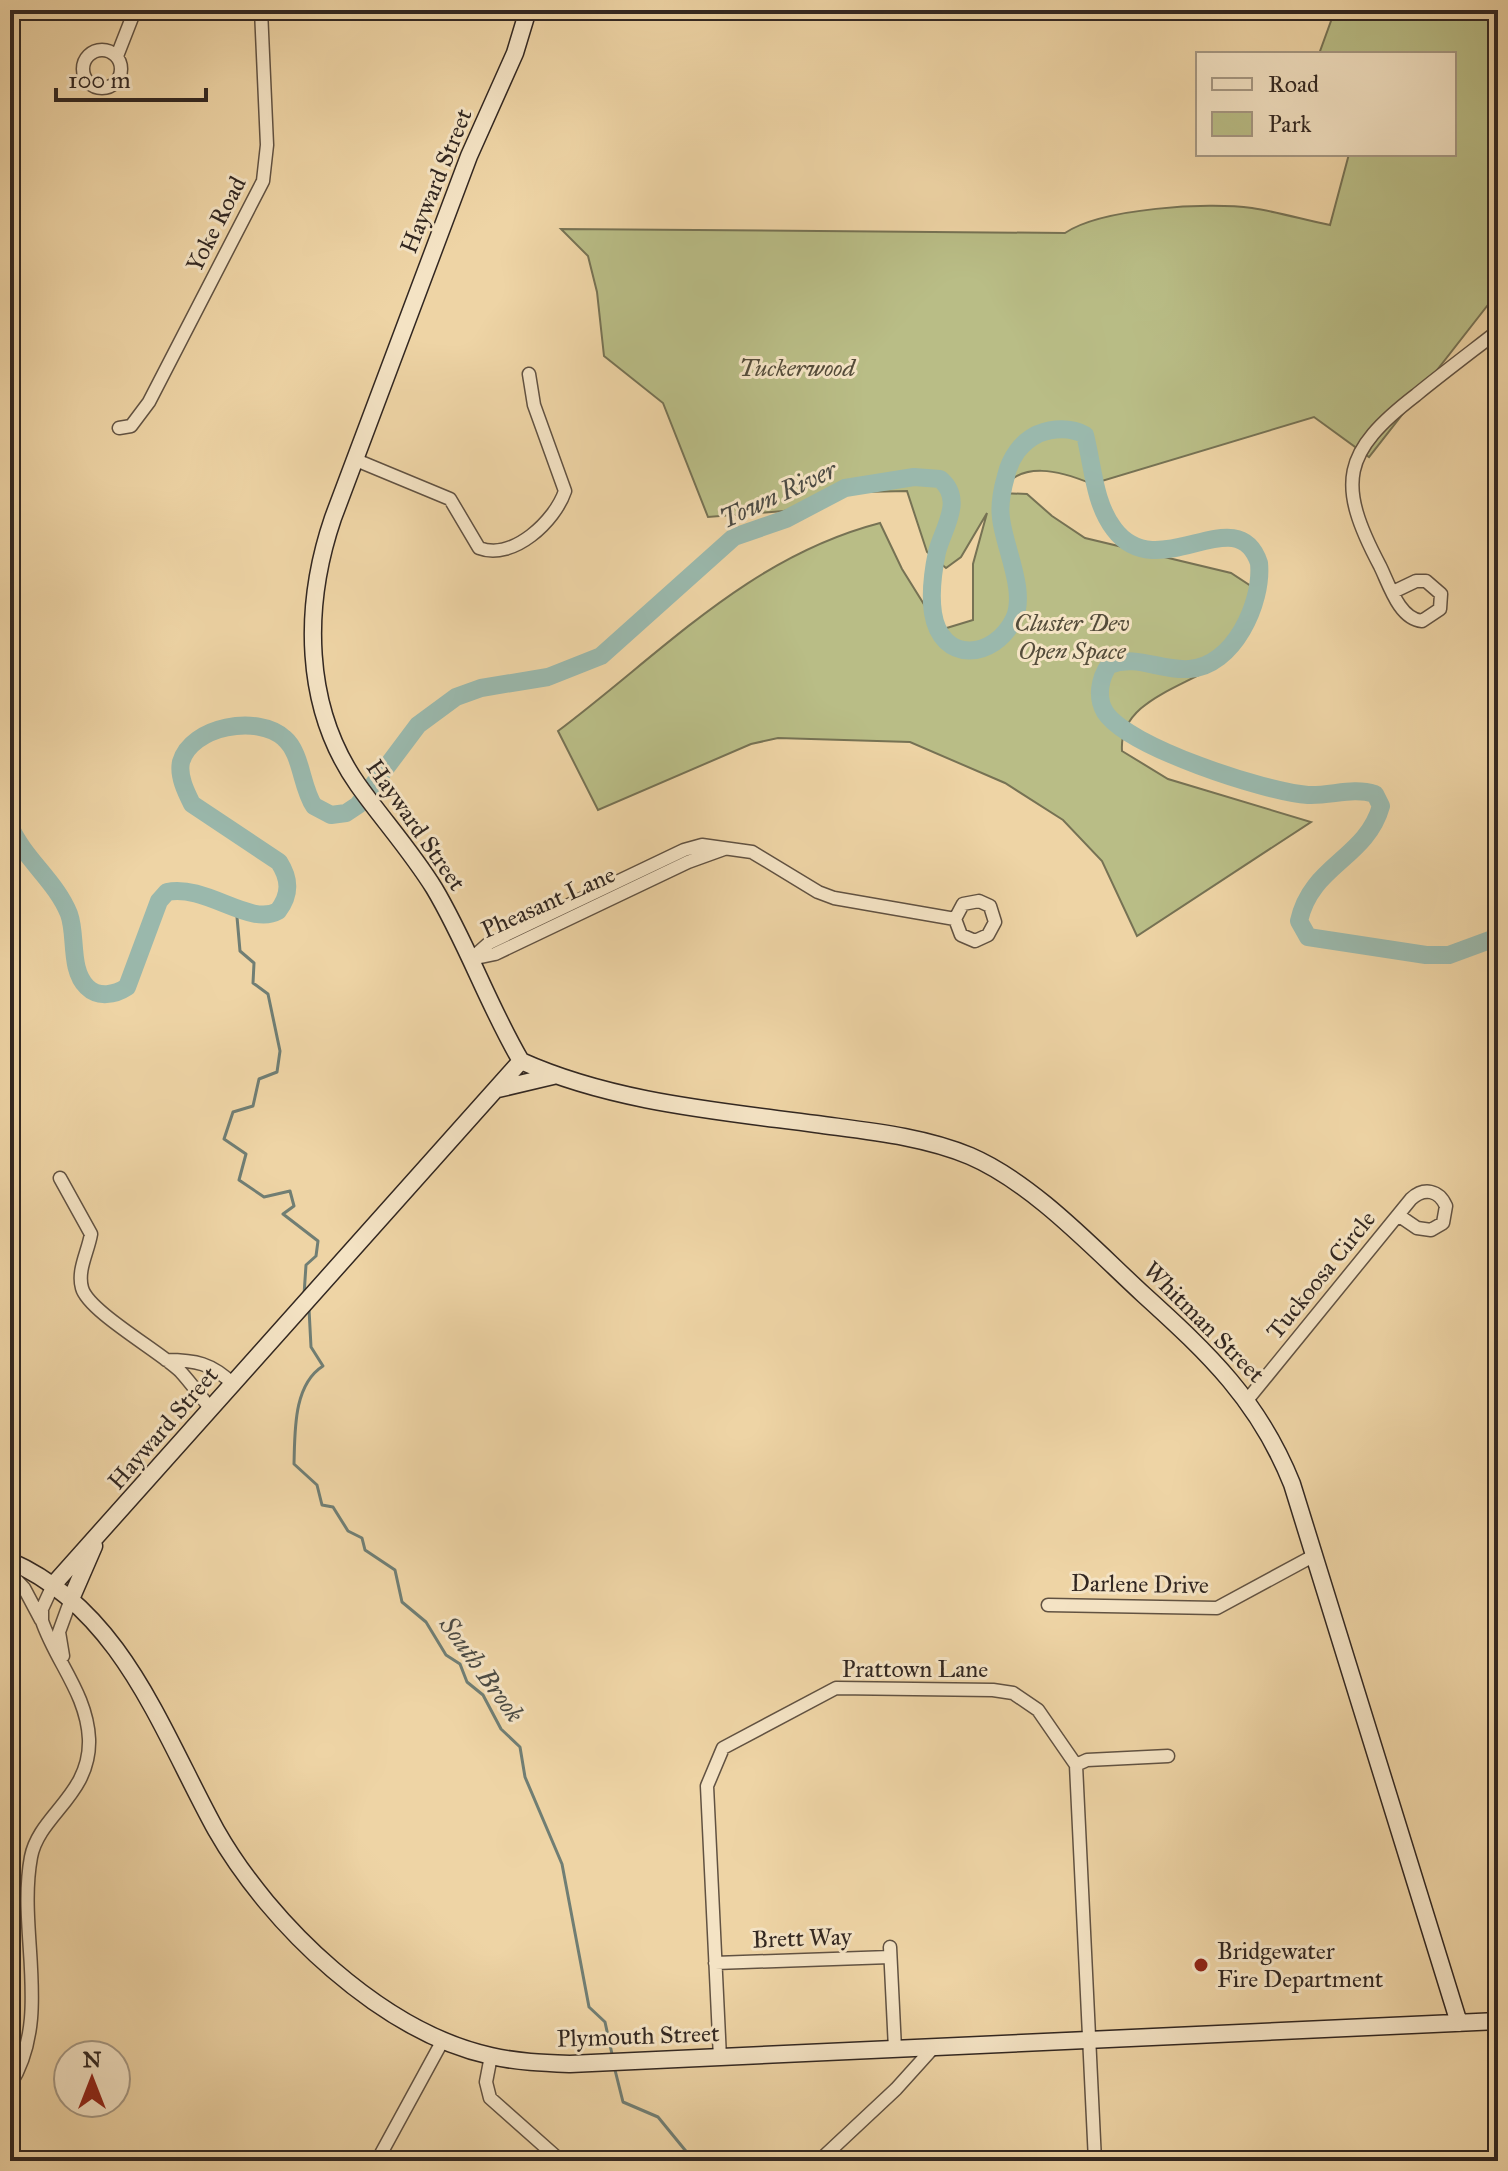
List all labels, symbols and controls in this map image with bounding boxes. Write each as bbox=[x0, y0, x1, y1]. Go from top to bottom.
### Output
scale bar bbox=[56, 52, 206, 102]
legend bbox=[1196, 52, 1456, 156]
text: 100 m bbox=[68, 65, 131, 95]
text: Road bbox=[1268, 69, 1319, 99]
street label: Hayward Street bbox=[393, 104, 479, 258]
text: Park bbox=[1268, 109, 1312, 139]
street label: Yoke Road bbox=[179, 171, 253, 277]
park label: Tuckerwood bbox=[739, 353, 856, 383]
water label: Town River bbox=[714, 453, 843, 535]
park label: Cluster Dev Open Space bbox=[1014, 608, 1130, 666]
street label: Hayward Street bbox=[360, 754, 473, 897]
street label: Pheasant Lane bbox=[476, 859, 620, 945]
street label: Tuckoosa Circle bbox=[1260, 1205, 1382, 1345]
street label: Whitman Street bbox=[1137, 1255, 1271, 1389]
street label: Hayward Street bbox=[101, 1360, 225, 1496]
street label: Darlene Drive bbox=[1071, 1568, 1209, 1600]
water label: South Brook bbox=[432, 1609, 532, 1729]
street label: Prattown Lane bbox=[842, 1654, 988, 1684]
street label: Brett Way bbox=[752, 1921, 853, 1955]
place label: Bridgewater Fire Department bbox=[1217, 1936, 1384, 1994]
marker: Bridgewater Fire Department bbox=[1192, 1956, 1210, 1974]
street label: Plymouth Street bbox=[556, 2018, 720, 2054]
north arrow bbox=[52, 2039, 132, 2119]
text: N bbox=[83, 2046, 102, 2073]

